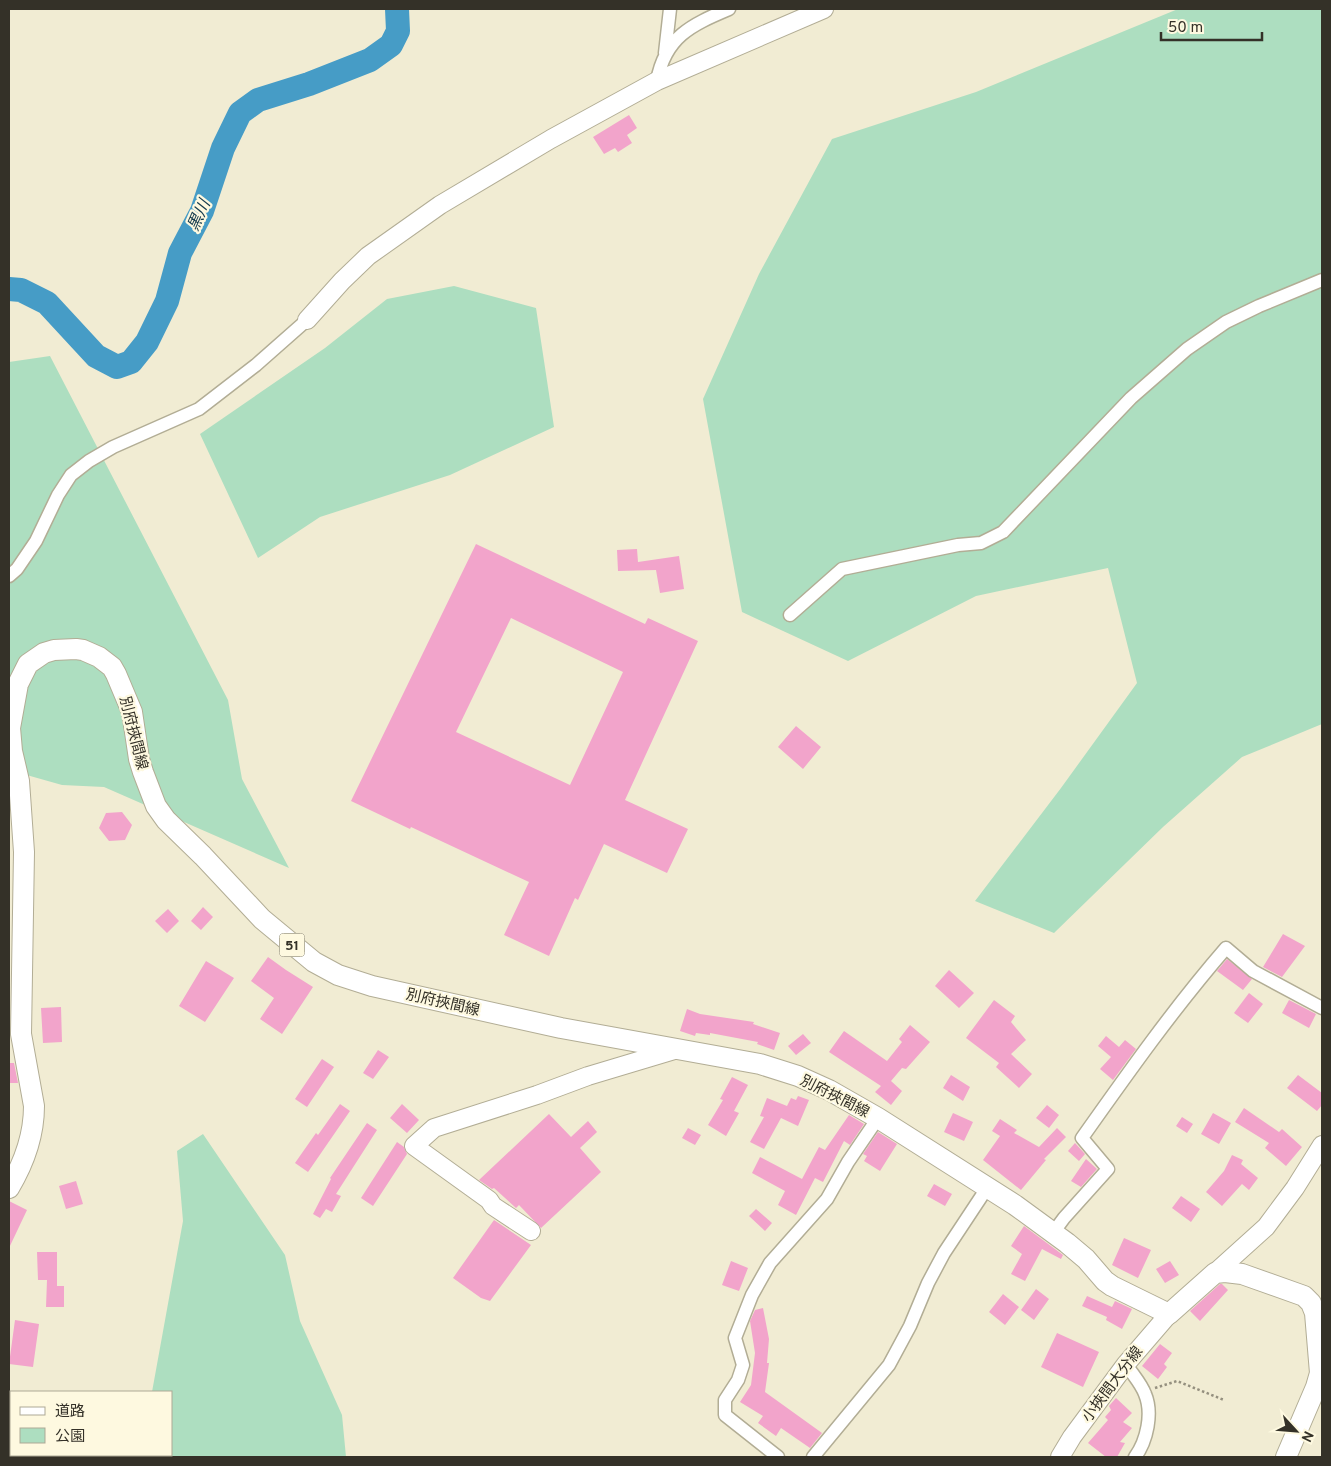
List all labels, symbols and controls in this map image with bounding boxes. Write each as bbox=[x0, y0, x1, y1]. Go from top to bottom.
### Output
scale bar bbox=[1161, 10, 1262, 42]
text: 50 m bbox=[1168, 19, 1203, 38]
water label: 黒川 bbox=[184, 195, 216, 235]
street label: 別府挾間線 bbox=[114, 694, 152, 772]
road number: 51 bbox=[280, 934, 304, 956]
street label: 別府挾間線 bbox=[404, 985, 482, 1021]
street label: 別府挾間線 bbox=[797, 1071, 873, 1123]
street label: 小挾間大分線 bbox=[1078, 1343, 1148, 1427]
legend bbox=[10, 1391, 172, 1456]
text: 道路 bbox=[55, 1403, 85, 1422]
north arrow bbox=[1271, 1406, 1321, 1456]
text: 公園 bbox=[55, 1428, 85, 1447]
text: N bbox=[1296, 1428, 1316, 1444]

